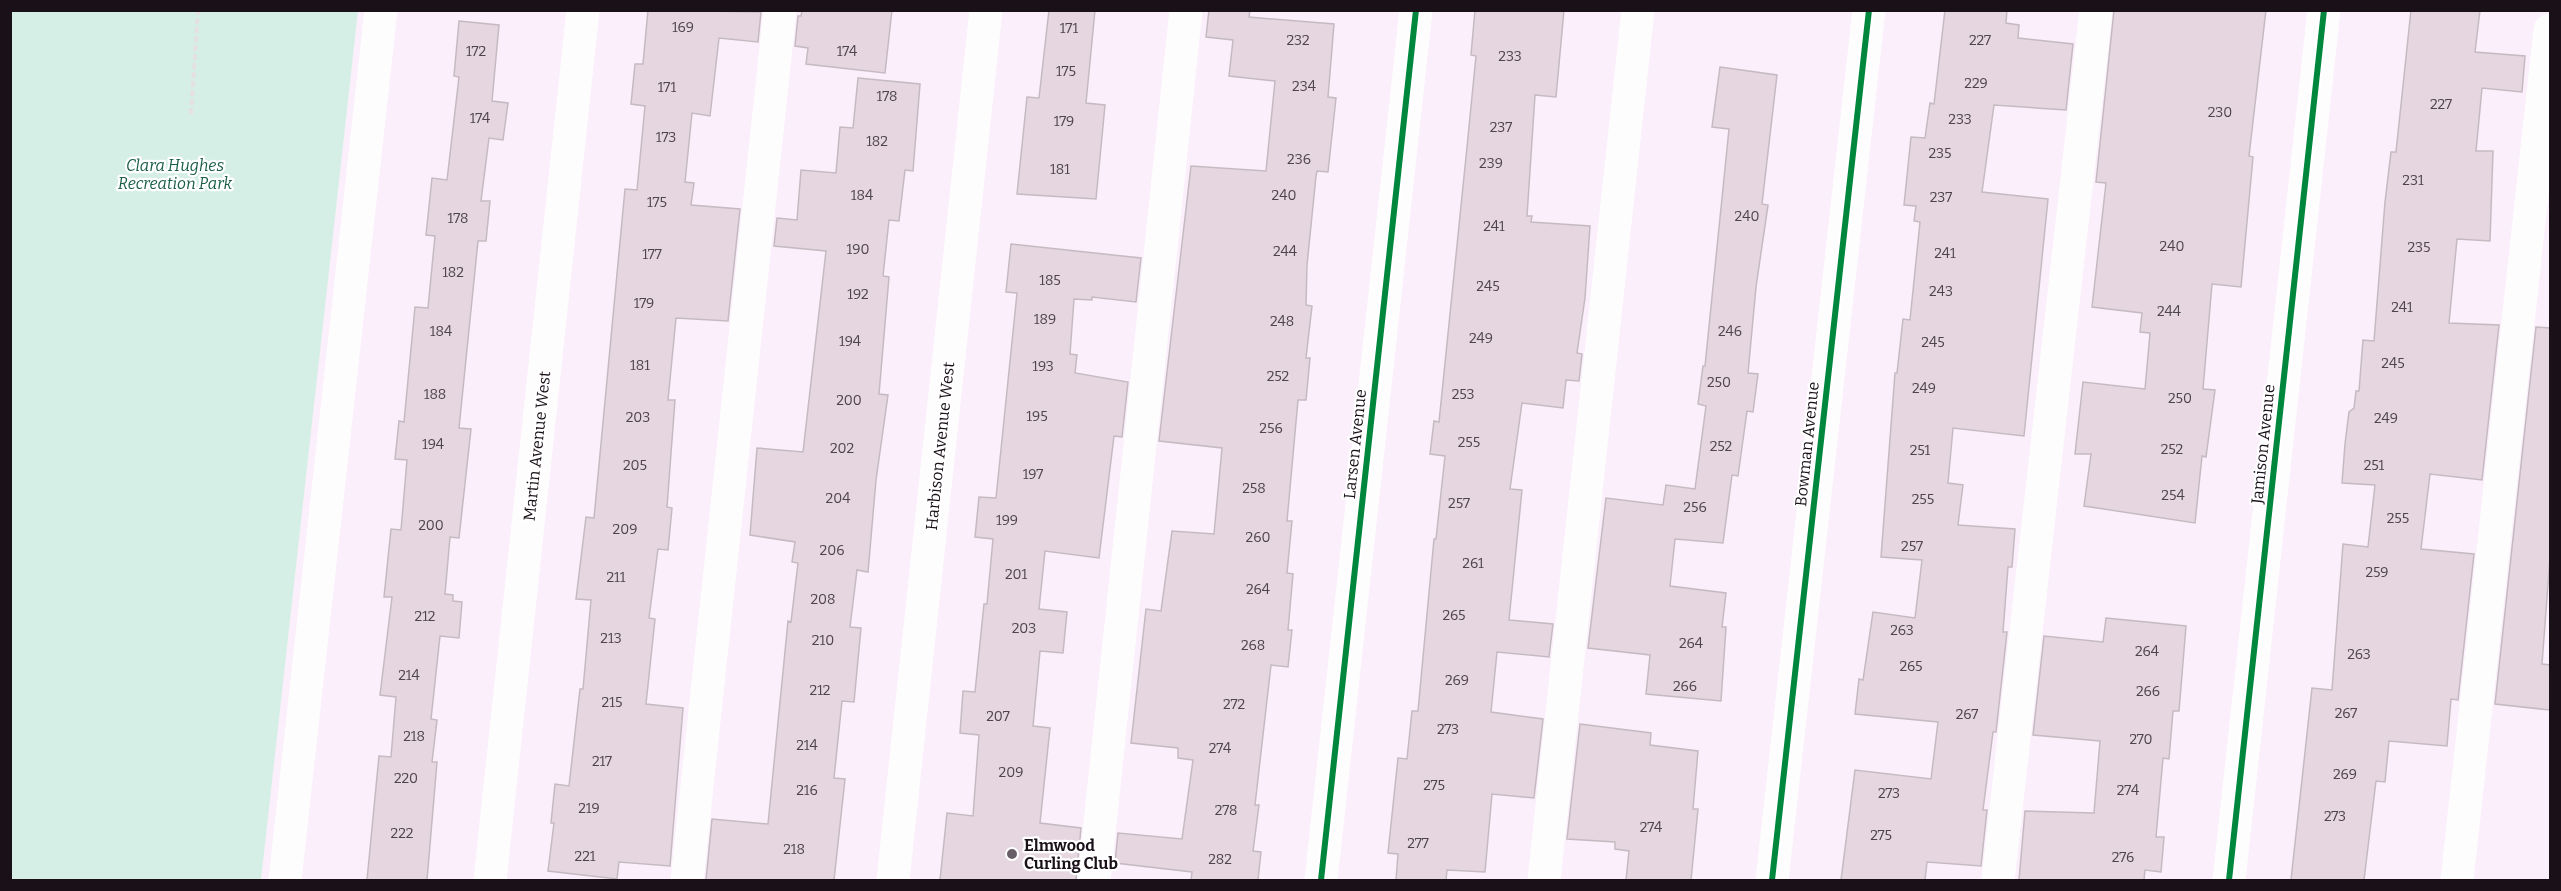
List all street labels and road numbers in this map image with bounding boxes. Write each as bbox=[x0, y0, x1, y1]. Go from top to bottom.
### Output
street label: Harbison Avenue West bbox=[922, 361, 958, 531]
street label: Martin Avenue West bbox=[520, 370, 554, 522]
street label: Bowman Avenue bbox=[1791, 381, 1823, 507]
street label: Jamison Avenue bbox=[2247, 383, 2279, 506]
street label: Larsen Avenue bbox=[1340, 388, 1370, 500]

